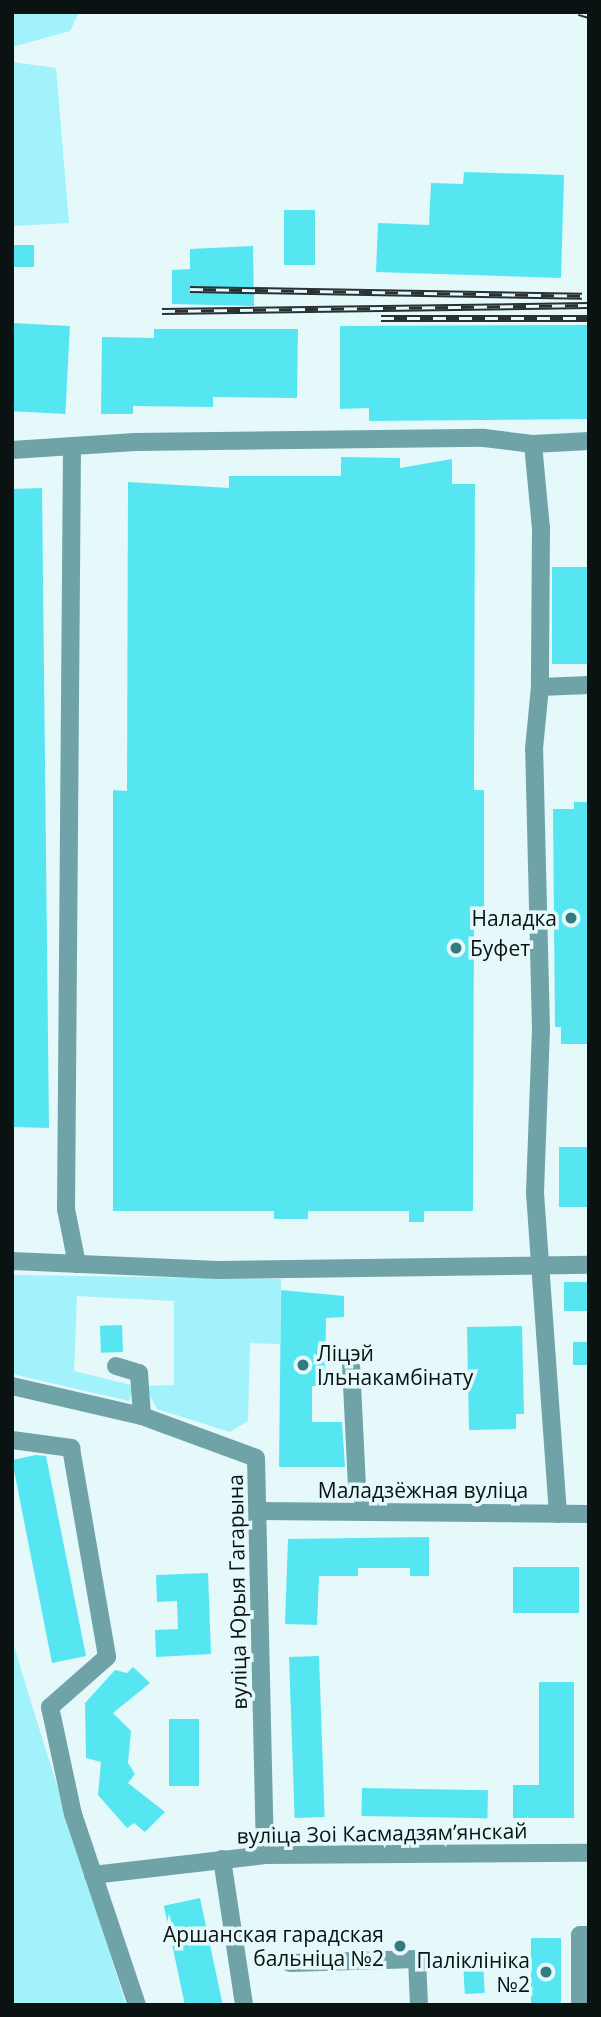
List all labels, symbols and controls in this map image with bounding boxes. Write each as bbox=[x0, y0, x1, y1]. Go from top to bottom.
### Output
place label: Наладка bbox=[472, 905, 557, 931]
marker: Наладка bbox=[563, 910, 579, 926]
place label: Буфет bbox=[470, 935, 530, 961]
marker: Буфет bbox=[448, 940, 464, 956]
place label: Ліцэй Ільнакамбінату bbox=[317, 1340, 473, 1390]
marker: Ліцэй Ільнакамбінату bbox=[295, 1357, 311, 1373]
street label: вуліца Юрыя Гагарына bbox=[222, 1474, 252, 1710]
street label: Маладзёжная вуліца bbox=[318, 1477, 528, 1503]
street label: вуліца Зоі Касмадзямʼянскай bbox=[236, 1818, 528, 1848]
place label: Аршанская гарадская бальніца №2 bbox=[163, 1921, 384, 1971]
marker: Аршанская гарадская бальніца №2 bbox=[390, 1936, 410, 1956]
place label: Паліклініка №2 bbox=[416, 1947, 530, 1997]
marker: Паліклініка №2 bbox=[536, 1962, 556, 1982]

